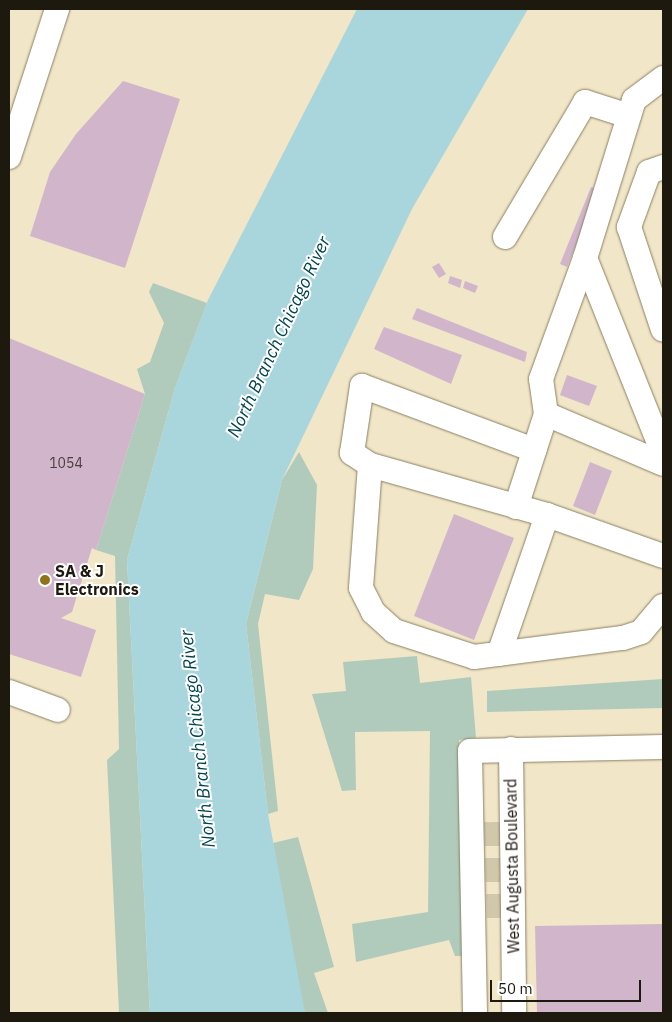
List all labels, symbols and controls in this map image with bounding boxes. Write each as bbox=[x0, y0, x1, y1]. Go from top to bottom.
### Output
water label: North Branch Chicago River bbox=[223, 233, 335, 441]
house number: 1054 bbox=[49, 455, 83, 471]
place label: SA & J Electronics bbox=[55, 561, 139, 599]
marker: SA & J Electronics bbox=[39, 574, 51, 586]
water label: North Branch Chicago River bbox=[176, 629, 220, 849]
street label: West Augusta Boulevard bbox=[501, 778, 523, 954]
scale bar bbox=[492, 970, 643, 1002]
text: 50 m bbox=[498, 979, 533, 998]

